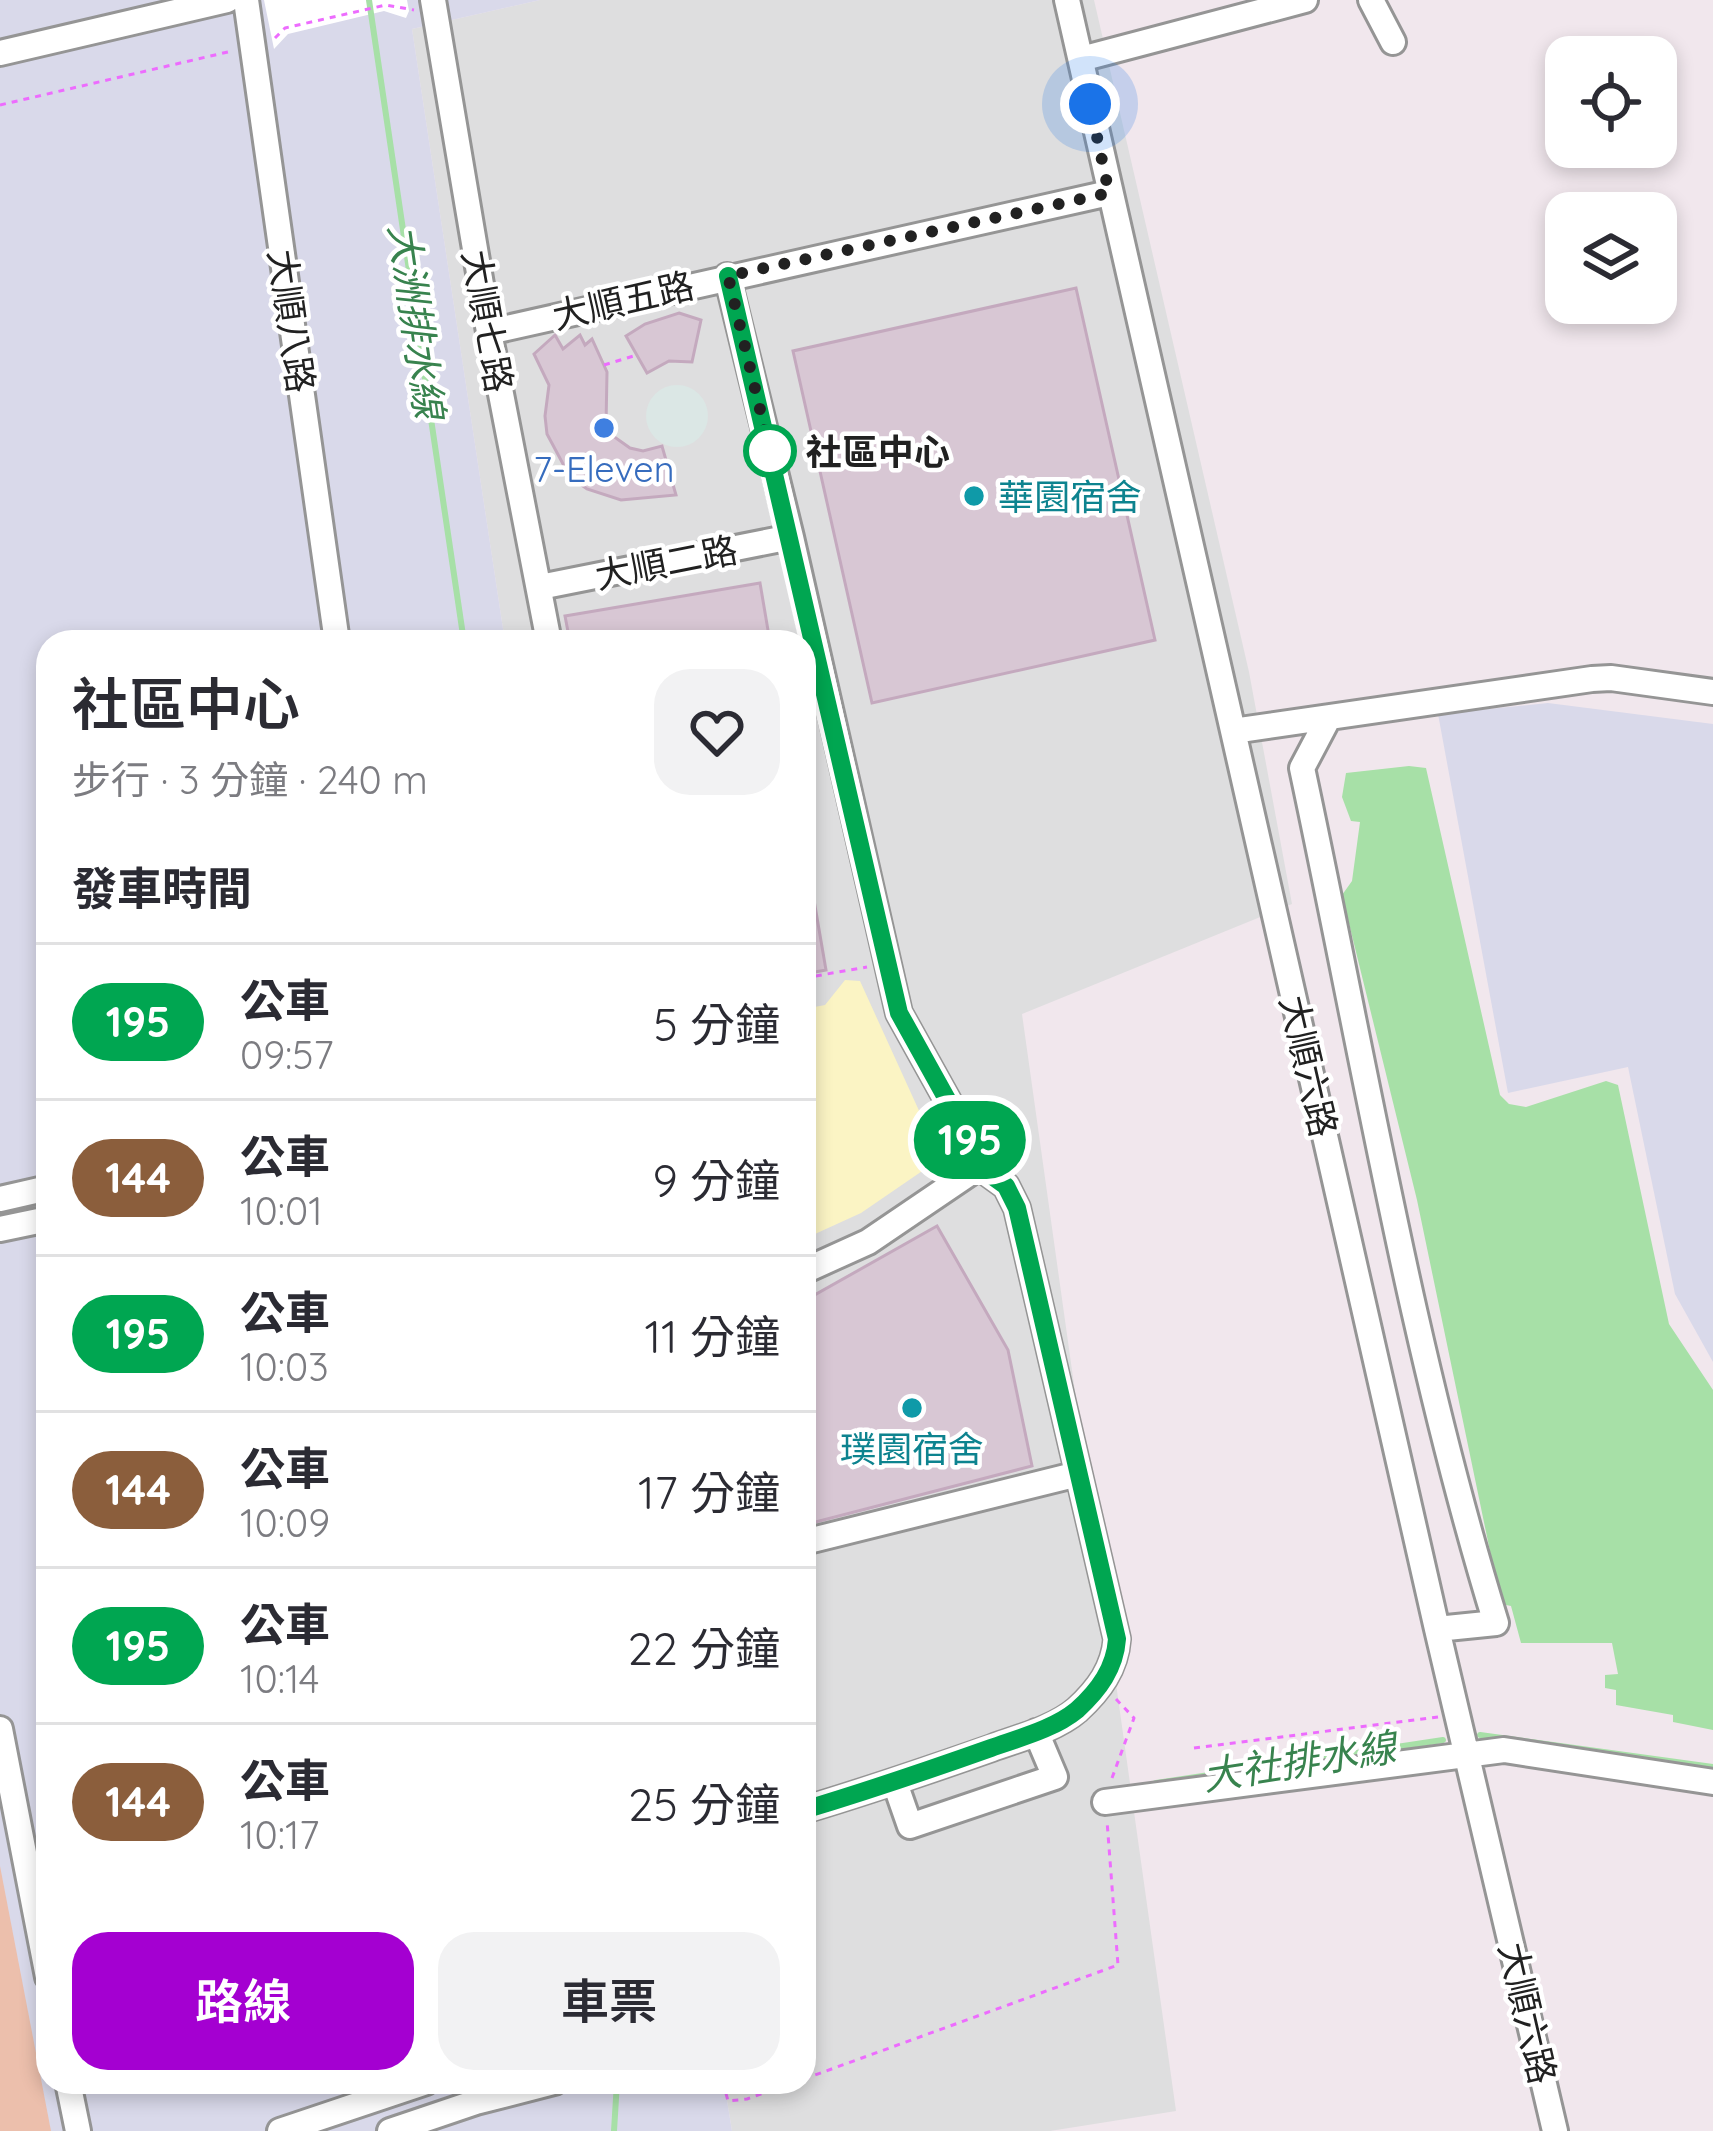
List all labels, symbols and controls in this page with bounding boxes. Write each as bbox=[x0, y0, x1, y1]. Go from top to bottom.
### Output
map controls bbox=[1545, 36, 1677, 324]
button: locate bbox=[1545, 36, 1677, 168]
your location bbox=[1060, 74, 1120, 134]
button: layers bbox=[1545, 192, 1677, 324]
water label: 大洲排水線 bbox=[379, 221, 455, 425]
street label: 大順七路 bbox=[453, 246, 523, 396]
street label: 大順八路 bbox=[260, 247, 324, 395]
street label: 大順五路 bbox=[548, 262, 698, 338]
marker: 7-Eleven bbox=[591, 415, 617, 441]
marker: 社區中心 bbox=[745, 426, 795, 476]
place label: 社區中心 bbox=[806, 429, 950, 474]
place label: 7-Eleven bbox=[533, 446, 675, 491]
place label: 華園宿舍 bbox=[998, 474, 1142, 519]
marker: 華園宿舍 bbox=[961, 483, 987, 509]
street label: 大順二路 bbox=[591, 526, 741, 598]
text: 社區中心 bbox=[72, 668, 300, 739]
button: heart bbox=[654, 669, 780, 795]
text: 步行 · 3 分鐘 · 240 m bbox=[72, 755, 428, 804]
text: 發車時間 bbox=[72, 860, 252, 916]
text: 公車 bbox=[240, 972, 330, 1028]
street label: 大順六路 bbox=[1271, 991, 1347, 1141]
text: 195 bbox=[106, 995, 170, 1048]
text: 5 分鐘 bbox=[653, 996, 780, 1052]
text: 09:57 bbox=[240, 1030, 334, 1079]
line badge: 195 bbox=[901, 1101, 1039, 1179]
text: 195 bbox=[938, 1113, 1002, 1166]
text: 公車 bbox=[240, 1128, 330, 1184]
text: 144 bbox=[105, 1151, 171, 1204]
text: 9 分鐘 bbox=[653, 1152, 780, 1208]
text: 10:01 bbox=[240, 1186, 323, 1235]
text: 公車 bbox=[240, 1284, 330, 1340]
text: 195 bbox=[106, 1307, 170, 1360]
text: 11 分鐘 bbox=[644, 1308, 780, 1364]
text: 10:03 bbox=[240, 1342, 329, 1391]
marker: 璞園宿舍 bbox=[899, 1395, 925, 1421]
place label: 璞園宿舍 bbox=[840, 1426, 984, 1471]
text: 公車 bbox=[240, 1440, 330, 1496]
text: 144 bbox=[105, 1463, 171, 1516]
text: 17 分鐘 bbox=[638, 1464, 780, 1520]
text: 10:09 bbox=[240, 1498, 330, 1547]
text: 公車 bbox=[240, 1596, 330, 1652]
text: 195 bbox=[106, 1619, 170, 1672]
text: 22 分鐘 bbox=[628, 1620, 780, 1676]
text: 10:14 bbox=[240, 1654, 319, 1703]
water label: 大社排水線 bbox=[1199, 1721, 1403, 1800]
text: 公車 bbox=[240, 1752, 330, 1808]
text: 144 bbox=[105, 1775, 171, 1828]
text: 25 分鐘 bbox=[628, 1776, 780, 1832]
text: 10:17 bbox=[240, 1810, 319, 1859]
button: 路線 bbox=[72, 1932, 414, 2070]
button: 車票 bbox=[438, 1932, 780, 2070]
street label: 大順六路 bbox=[1490, 1938, 1566, 2088]

